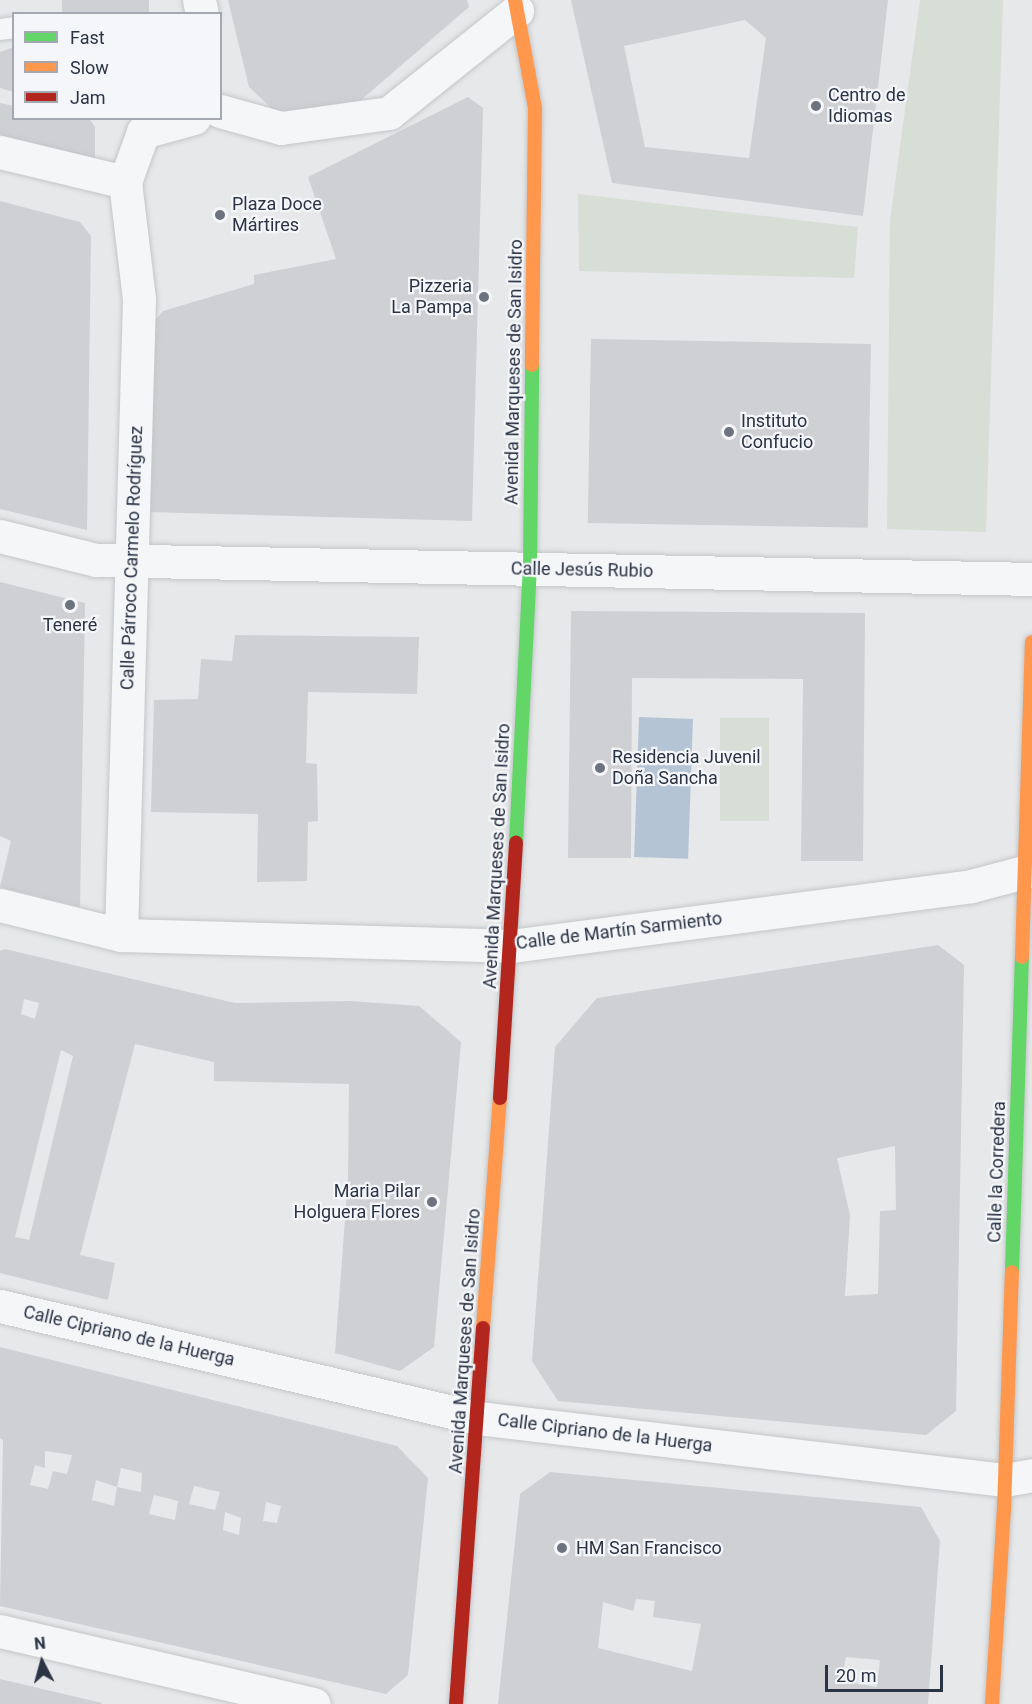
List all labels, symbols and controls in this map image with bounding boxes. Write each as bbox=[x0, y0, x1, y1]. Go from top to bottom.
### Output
legend bbox=[12, 12, 222, 120]
text: Fast bbox=[70, 27, 105, 48]
text: Slow bbox=[70, 57, 109, 78]
place label: Centro de Idiomas bbox=[828, 85, 905, 128]
text: Jam bbox=[70, 87, 106, 108]
marker: Centro de Idiomas bbox=[809, 99, 823, 113]
place label: Plaza Doce Mártires bbox=[232, 194, 322, 236]
marker: Plaza Doce Mártires bbox=[213, 208, 227, 222]
street label: Avenida Marqueses de San Isidro bbox=[501, 239, 527, 505]
place label: Pizzeria La Pampa bbox=[391, 276, 472, 318]
marker: Pizzeria La Pampa bbox=[477, 290, 491, 304]
place label: Instituto Confucio bbox=[741, 411, 813, 454]
marker: Instituto Confucio bbox=[722, 425, 736, 439]
street label: Calle Párroco Carmelo Rodríguez bbox=[117, 426, 147, 690]
street label: Calle Jesús Rubio bbox=[511, 558, 653, 582]
marker: Teneré bbox=[63, 598, 77, 612]
place label: Teneré bbox=[43, 614, 97, 636]
street label: Avenida Marqueses de San Isidro bbox=[479, 723, 515, 989]
place label: Residencia Juvenil Doña Sancha bbox=[612, 747, 761, 789]
marker: Residencia Juvenil Doña Sancha bbox=[593, 761, 607, 775]
street label: Calle de Martín Sarmiento bbox=[515, 908, 723, 954]
street label: Calle la Corredera bbox=[984, 1101, 1010, 1243]
place label: Maria Pilar Holguera Flores bbox=[294, 1181, 420, 1224]
marker: Maria Pilar Holguera Flores bbox=[425, 1195, 439, 1209]
street label: Avenida Marqueses de San Isidro bbox=[445, 1208, 485, 1474]
street label: Calle Cipriano de la Huerga bbox=[21, 1301, 237, 1371]
street label: Calle Cipriano de la Huerga bbox=[496, 1409, 714, 1457]
place label: HM San Francisco bbox=[576, 1537, 722, 1559]
marker: HM San Francisco bbox=[553, 1539, 571, 1557]
north arrow bbox=[12, 1632, 72, 1692]
text: N bbox=[33, 1634, 47, 1654]
scale bar bbox=[828, 1653, 946, 1691]
text: 20 m bbox=[836, 1665, 876, 1686]

